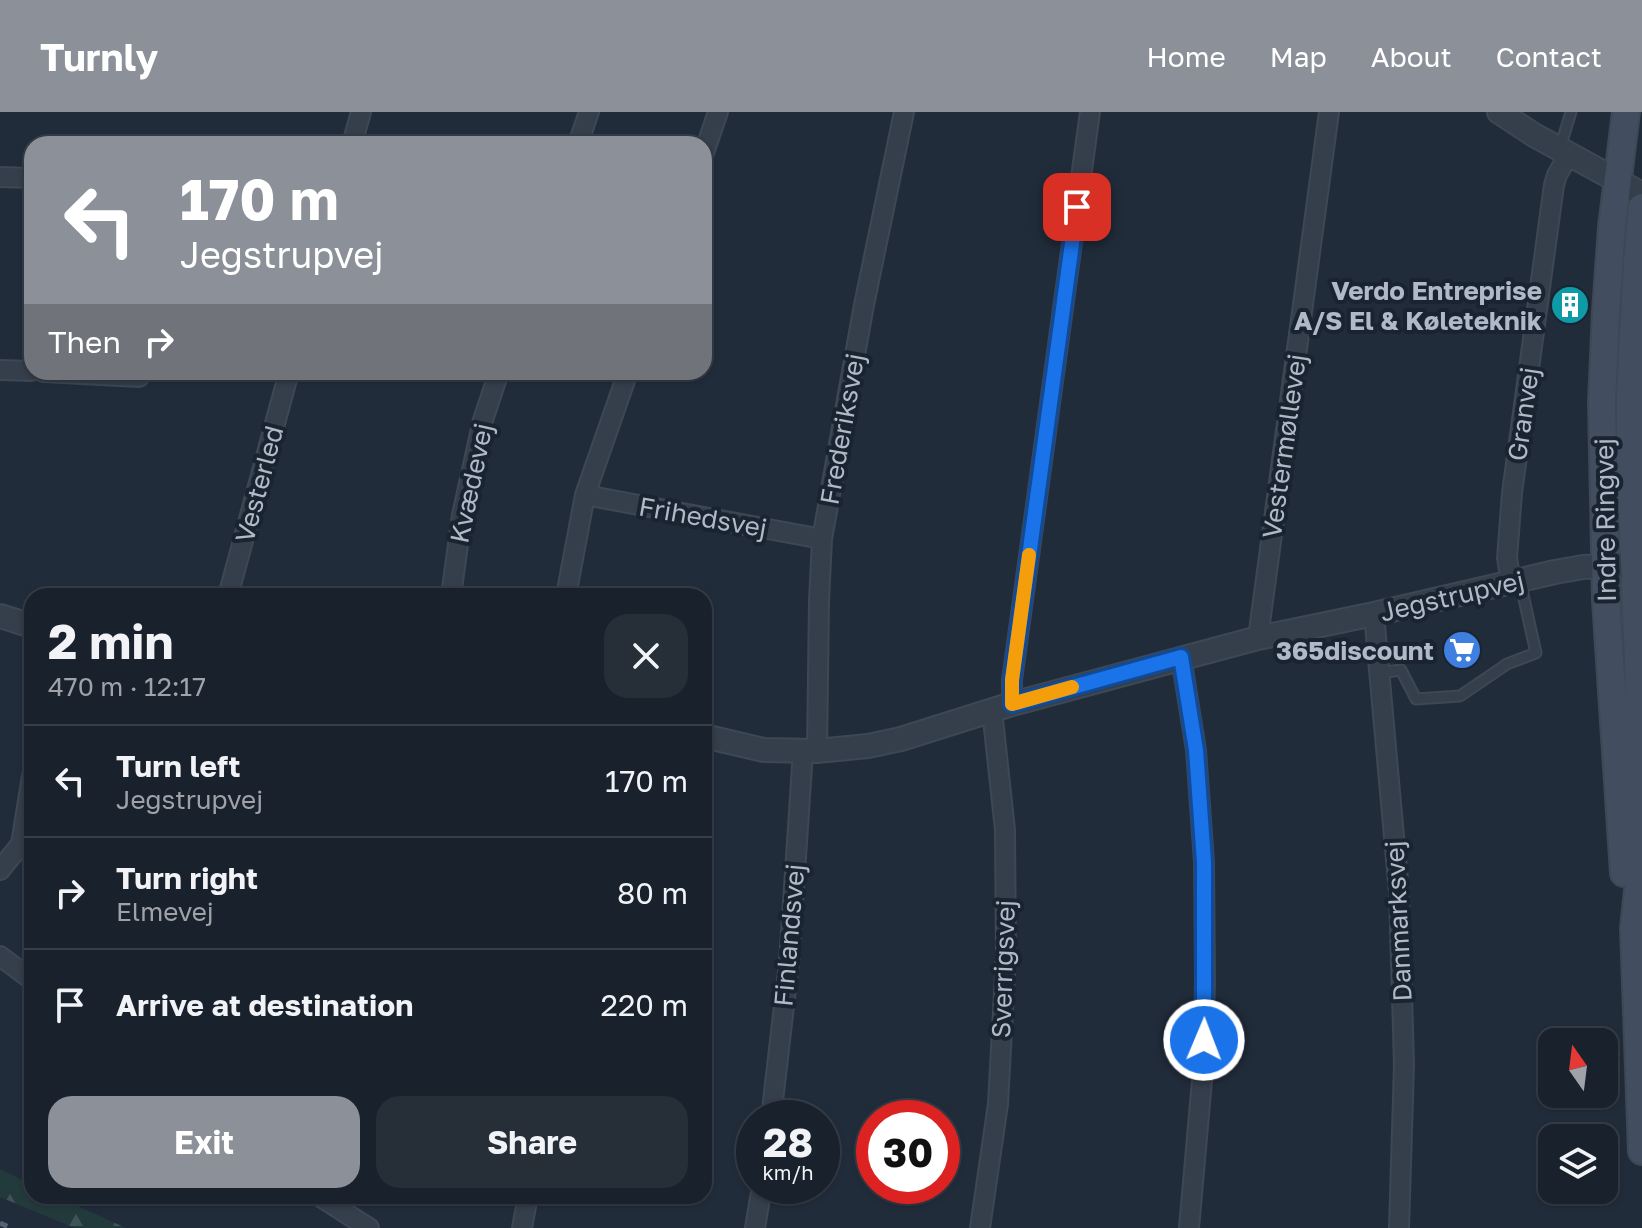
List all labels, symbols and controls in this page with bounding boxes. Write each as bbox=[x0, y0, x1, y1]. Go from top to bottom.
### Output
text: Turnly bbox=[40, 34, 158, 79]
text: Home bbox=[1147, 40, 1226, 73]
text: Map bbox=[1270, 40, 1327, 73]
text: About bbox=[1371, 40, 1452, 73]
text: Contact bbox=[1496, 40, 1602, 73]
text: 170 m bbox=[180, 165, 339, 232]
icon: left bbox=[48, 168, 152, 272]
pin bbox=[1043, 173, 1111, 241]
icon: arrive bbox=[1055, 185, 1099, 229]
text: Jegstrupvej bbox=[180, 233, 384, 276]
place label: Verdo Entreprise A/S El & Køleteknik bbox=[1294, 275, 1542, 336]
building icon: Verdo Entreprise A/S El & Køleteknik bbox=[1549, 284, 1591, 326]
icon: right bbox=[137, 320, 181, 364]
text: Then bbox=[48, 324, 121, 360]
street label: Frederiksvej bbox=[813, 351, 871, 507]
street label: Vestermøllevej bbox=[1256, 352, 1312, 540]
street label: Granvej bbox=[1501, 365, 1545, 463]
street label: Kvædevej bbox=[443, 420, 499, 546]
street label: Vesterled bbox=[229, 422, 289, 546]
street label: Indre Ringvej bbox=[1588, 438, 1622, 602]
street label: Frihedsvej bbox=[637, 490, 769, 544]
street label: Jegstrupvej bbox=[1377, 564, 1527, 628]
text: 2 min bbox=[48, 612, 173, 670]
button: close bbox=[604, 614, 688, 698]
supermarket icon: 365discount bbox=[1441, 629, 1483, 671]
place label: 365discount bbox=[1276, 635, 1434, 666]
text: 470 m · 12:17 bbox=[48, 671, 206, 702]
text: Turn left bbox=[116, 748, 241, 784]
icon: left bbox=[48, 759, 92, 803]
text: 170 m bbox=[605, 763, 688, 799]
text: Jegstrupvej bbox=[116, 784, 263, 815]
street label: Danmarksvej bbox=[1378, 840, 1418, 1002]
text: Turn right bbox=[116, 860, 258, 896]
street label: Finlandsvej bbox=[767, 862, 811, 1008]
icon: right bbox=[48, 871, 92, 915]
text: 80 m bbox=[617, 875, 688, 911]
text: Elmevej bbox=[116, 896, 214, 927]
street label: Sverrigsvej bbox=[985, 899, 1021, 1039]
icon: arrive bbox=[48, 983, 92, 1027]
text: Arrive at destination bbox=[116, 987, 413, 1023]
text: 220 m bbox=[601, 987, 688, 1023]
position arrow bbox=[1162, 998, 1246, 1082]
north arrow bbox=[1538, 1028, 1618, 1108]
map controls bbox=[1538, 1028, 1618, 1204]
button: Exit bbox=[48, 1096, 360, 1188]
button: Share bbox=[376, 1096, 688, 1188]
speed limit sign: 30 bbox=[856, 1100, 960, 1204]
text: 28 bbox=[763, 1118, 813, 1166]
button: layers bbox=[1538, 1124, 1618, 1204]
text: km/h bbox=[763, 1160, 813, 1184]

